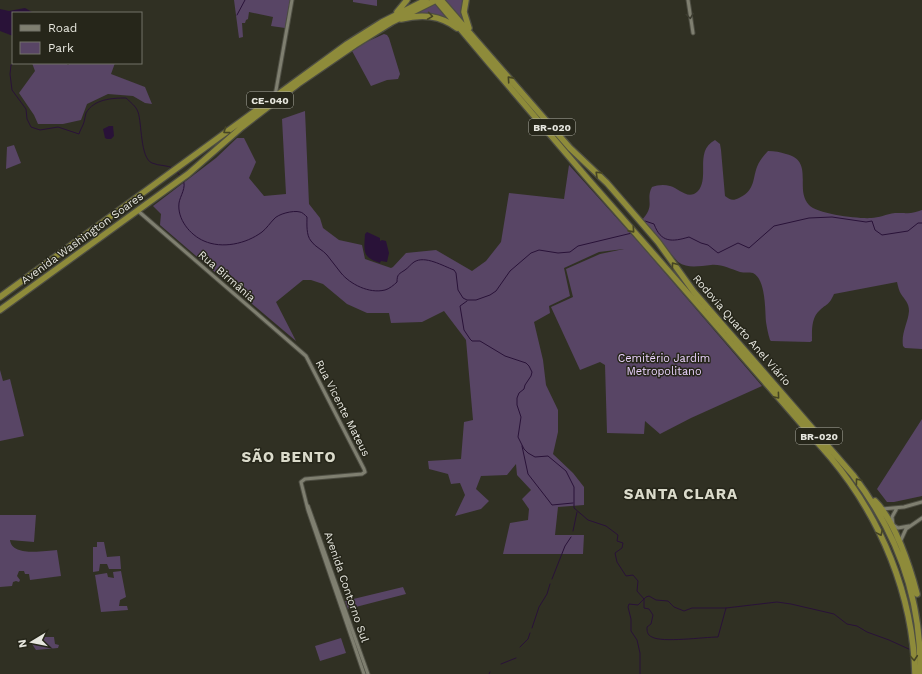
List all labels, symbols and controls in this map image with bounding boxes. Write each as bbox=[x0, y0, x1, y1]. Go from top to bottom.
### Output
one-way arrow bbox=[427, 11, 433, 20]
legend bbox=[12, 12, 142, 64]
one-way arrow bbox=[685, 13, 694, 19]
text: Road bbox=[48, 21, 77, 35]
text: Park bbox=[48, 41, 74, 55]
one-way arrow bbox=[508, 76, 515, 84]
road number: CE-040 bbox=[247, 92, 293, 108]
road number: BR-020 bbox=[529, 119, 575, 135]
one-way arrow bbox=[223, 127, 230, 134]
one-way arrow bbox=[595, 171, 603, 179]
street label: Avenida Washington Soares bbox=[19, 190, 146, 287]
one-way arrow bbox=[628, 225, 635, 233]
street label: Rua Birmânia bbox=[196, 248, 258, 305]
one-way arrow bbox=[672, 262, 679, 269]
street label: Rodovia Quarto Anel Viário bbox=[690, 272, 793, 388]
park label: Cemitério Jardim Metropolitano bbox=[618, 352, 710, 378]
street label: Rua Vicente Mateus bbox=[313, 358, 373, 459]
one-way arrow bbox=[773, 391, 780, 398]
road number: BR-020 bbox=[796, 428, 842, 444]
district label: SÃO BENTO bbox=[241, 448, 337, 466]
one-way arrow bbox=[856, 479, 863, 486]
district label: SANTA CLARA bbox=[624, 485, 738, 503]
one-way arrow bbox=[875, 529, 883, 536]
street label: Avenida Contorno Sul bbox=[321, 530, 372, 645]
north arrow bbox=[12, 622, 52, 662]
text: N bbox=[16, 639, 30, 649]
one-way arrow bbox=[910, 655, 919, 661]

